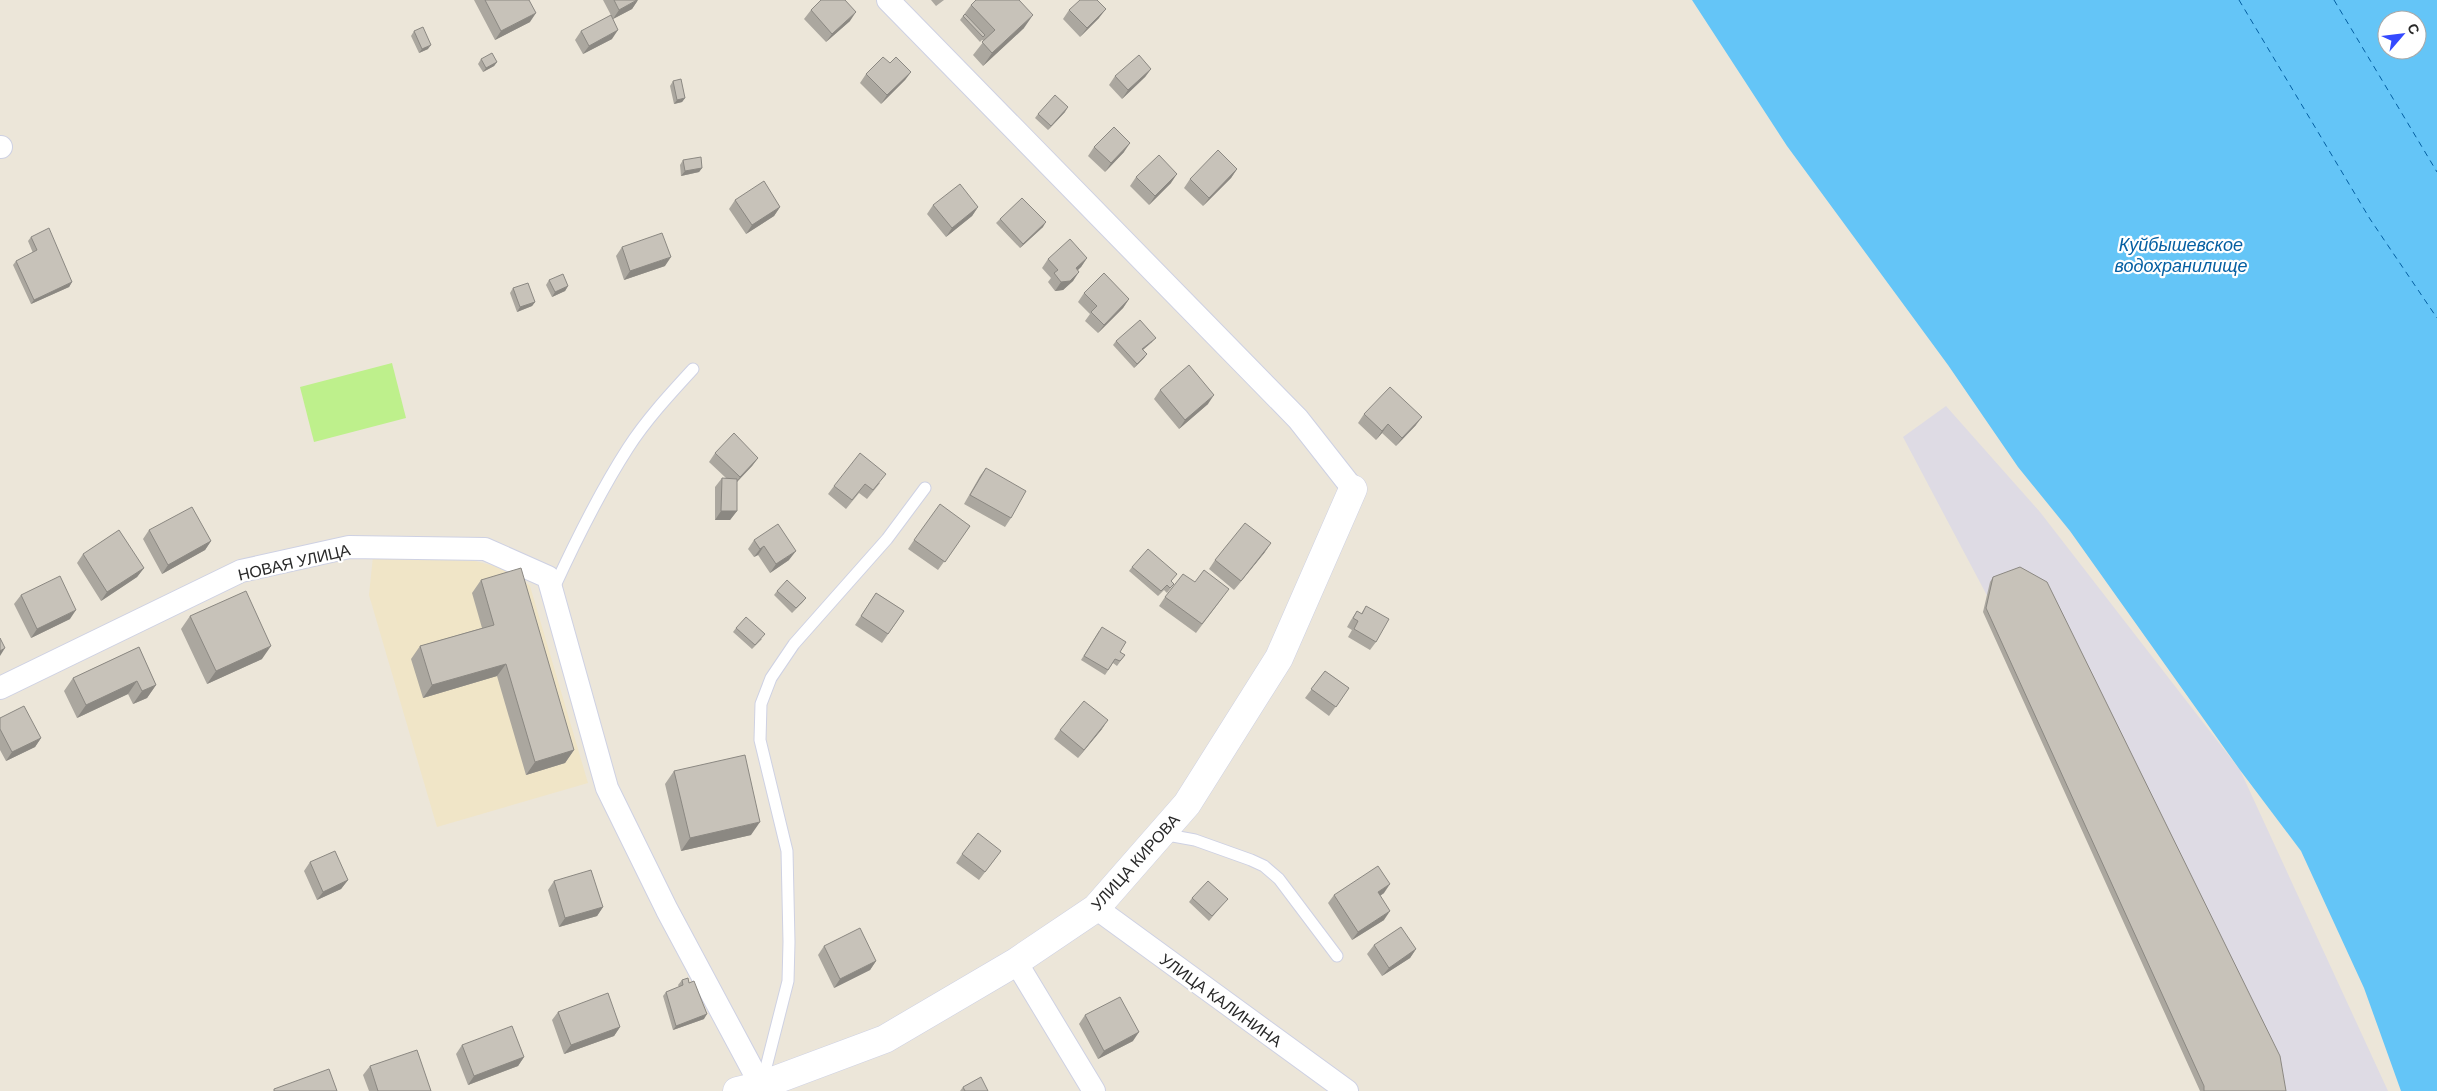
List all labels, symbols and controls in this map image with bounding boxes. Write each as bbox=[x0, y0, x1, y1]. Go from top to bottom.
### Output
north arrow bbox=[2377, 10, 2427, 60]
text: С bbox=[2403, 20, 2424, 38]
water label: Куйбышевское водохранилище bbox=[2114, 233, 2248, 278]
street label: НОВАЯ УЛИЦА bbox=[236, 539, 353, 586]
street label: УЛИЦА КИРОВА bbox=[1086, 809, 1184, 915]
street label: УЛИЦА КАЛИНИНА bbox=[1155, 949, 1286, 1052]

